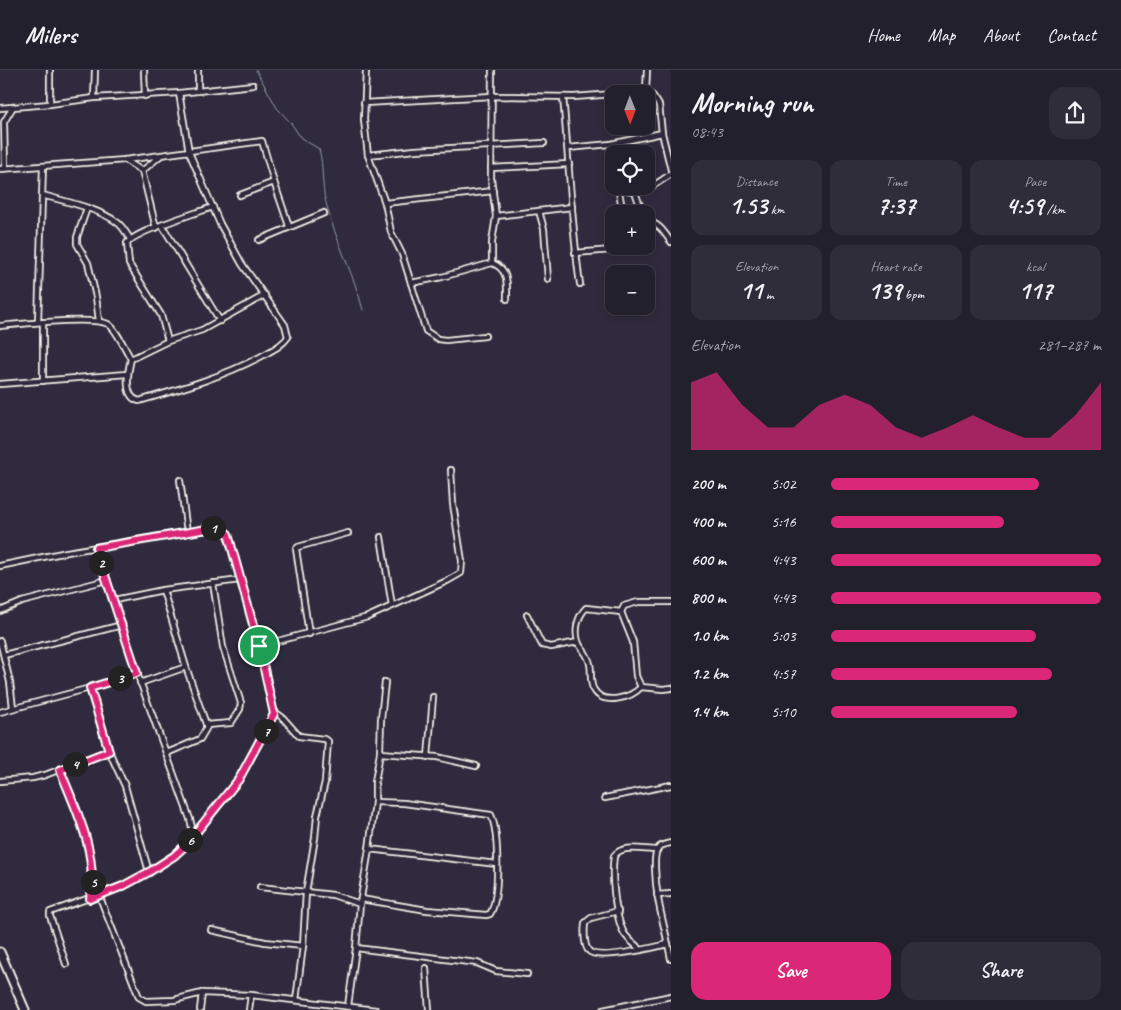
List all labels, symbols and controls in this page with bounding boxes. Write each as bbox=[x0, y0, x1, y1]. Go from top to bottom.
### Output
text: Milers bbox=[25, 20, 77, 50]
text: Home bbox=[867, 24, 900, 46]
text: Map bbox=[928, 24, 955, 46]
text: About bbox=[983, 24, 1019, 46]
text: Contact bbox=[1047, 24, 1096, 46]
north arrow bbox=[605, 85, 655, 135]
map controls bbox=[605, 85, 655, 315]
text: Morning run bbox=[691, 85, 813, 120]
button: share bbox=[1049, 87, 1101, 139]
text: 08:43 bbox=[691, 122, 723, 142]
button: locate bbox=[605, 145, 655, 195]
text: Distance bbox=[736, 173, 778, 190]
text: Time bbox=[885, 173, 907, 190]
text: Pace bbox=[1025, 173, 1046, 190]
text: 1.53 bbox=[729, 190, 767, 222]
text: 7:37 bbox=[877, 190, 915, 222]
text: 4:59 bbox=[1005, 190, 1043, 222]
text: km bbox=[767, 201, 784, 218]
text: /km bbox=[1043, 201, 1065, 218]
button: + bbox=[605, 205, 655, 255]
text: Elevation bbox=[735, 258, 778, 275]
text: Heart rate bbox=[870, 258, 922, 275]
text: kcal bbox=[1026, 258, 1045, 275]
button: − bbox=[605, 265, 655, 315]
text: 11 bbox=[740, 275, 762, 307]
text: 139 bbox=[868, 275, 901, 307]
text: 117 bbox=[1018, 275, 1052, 307]
text: m bbox=[762, 286, 774, 303]
text: bpm bbox=[901, 286, 924, 303]
text: Elevation bbox=[691, 335, 740, 355]
text: 281–287 m bbox=[1038, 335, 1101, 355]
text: 200 m bbox=[691, 474, 726, 494]
text: 5:02 bbox=[771, 474, 796, 494]
text: 400 m bbox=[691, 512, 726, 532]
text: 5:16 bbox=[771, 512, 796, 532]
pin: 1 bbox=[200, 516, 226, 540]
text: 1 bbox=[210, 520, 217, 537]
pin: 2 bbox=[88, 550, 114, 576]
text: 600 m bbox=[691, 550, 726, 570]
text: 4:43 bbox=[771, 550, 796, 570]
text: 2 bbox=[98, 555, 105, 572]
text: 800 m bbox=[691, 588, 726, 608]
text: 4:43 bbox=[771, 588, 796, 608]
pin bbox=[238, 625, 280, 667]
text: 1.0 km bbox=[691, 626, 728, 646]
text: 5:03 bbox=[771, 626, 796, 646]
icon: arrive bbox=[245, 632, 273, 660]
text: 1.2 km bbox=[691, 664, 728, 684]
text: 4:57 bbox=[771, 664, 796, 684]
pin: 3 bbox=[108, 666, 132, 690]
text: 3 bbox=[117, 670, 124, 687]
text: 1.4 km bbox=[691, 702, 728, 722]
text: 5:10 bbox=[771, 702, 796, 722]
pin: 7 bbox=[254, 718, 278, 744]
text: 7 bbox=[263, 723, 270, 740]
pin: 4 bbox=[62, 752, 88, 776]
text: 4 bbox=[72, 756, 79, 773]
pin: 6 bbox=[178, 828, 202, 852]
text: 6 bbox=[187, 832, 194, 849]
pin: 5 bbox=[80, 870, 106, 894]
text: 5 bbox=[90, 874, 97, 891]
button: Save bbox=[691, 942, 891, 1000]
button: Share bbox=[901, 942, 1101, 1000]

